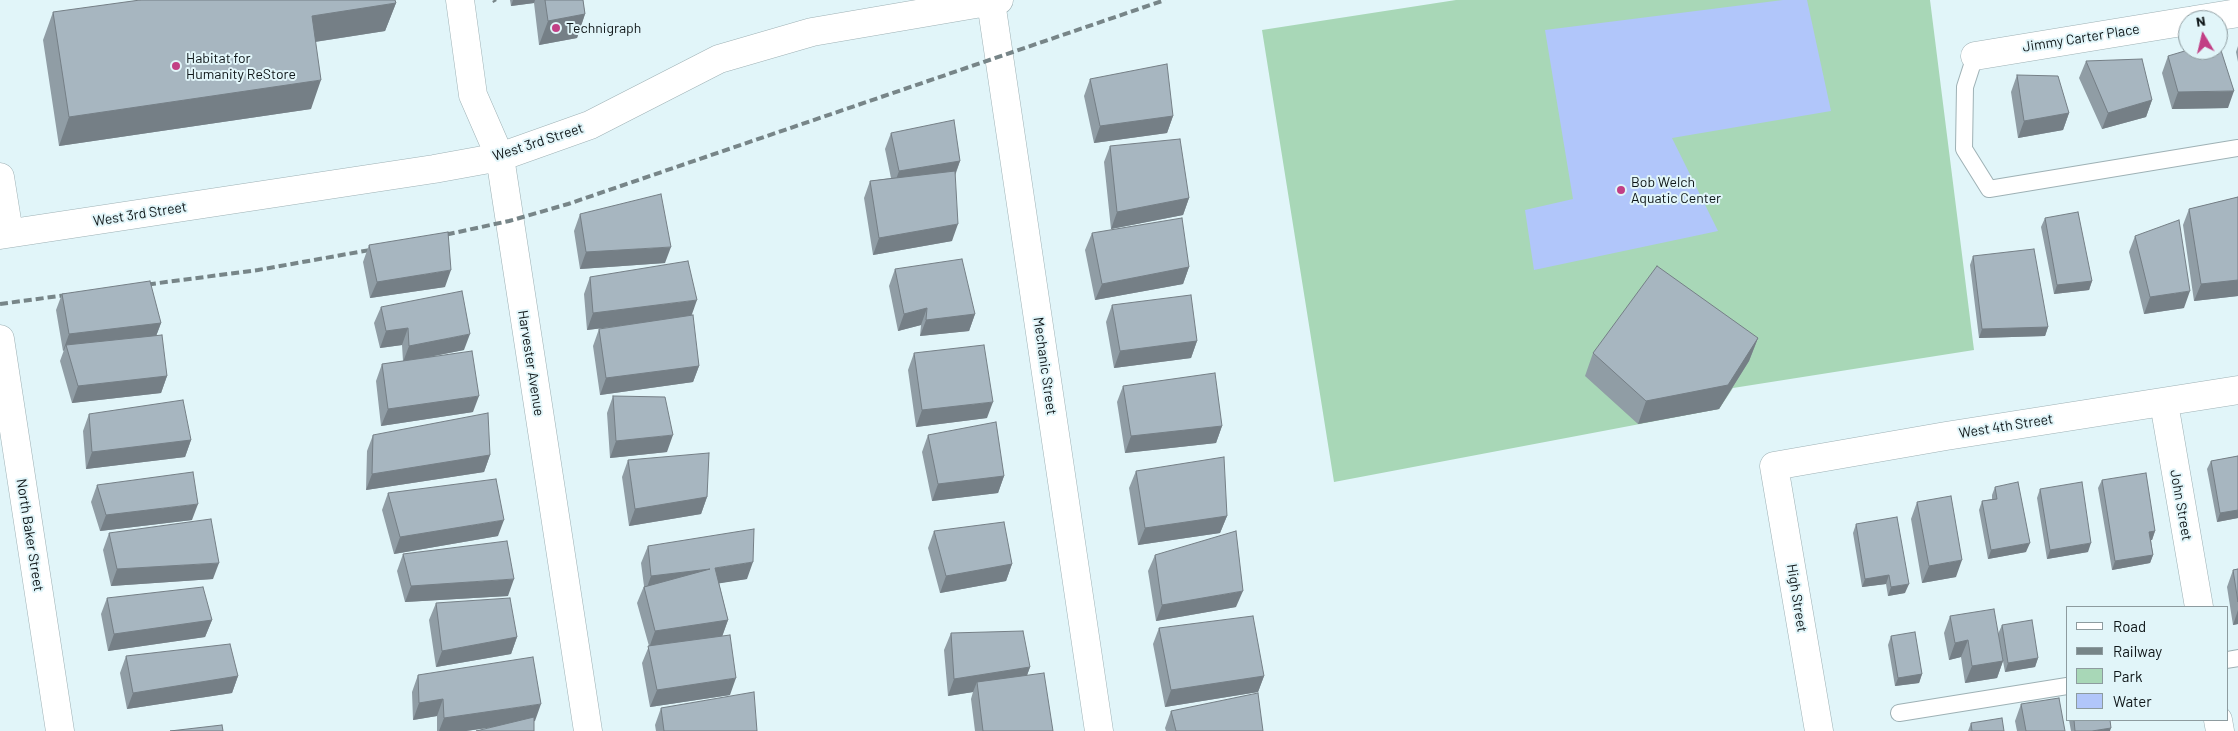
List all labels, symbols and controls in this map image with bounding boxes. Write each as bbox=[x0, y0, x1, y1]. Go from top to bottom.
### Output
north arrow bbox=[2178, 10, 2228, 60]
text: N bbox=[2195, 12, 2207, 30]
place label: Technigraph bbox=[566, 20, 641, 36]
street label: Jimmy Carter Place bbox=[2021, 20, 2141, 56]
marker: Technigraph bbox=[550, 22, 562, 34]
place label: Habitat for Humanity ReStore bbox=[186, 50, 296, 82]
marker: Habitat for Humanity ReStore bbox=[170, 60, 182, 72]
street label: West 3rd Street bbox=[490, 119, 586, 165]
place label: Bob Welch Aquatic Center bbox=[1631, 174, 1721, 206]
marker: Bob Welch Aquatic Center bbox=[1615, 184, 1627, 196]
street label: West 3rd Street bbox=[92, 198, 188, 230]
street label: Harvester Avenue bbox=[514, 309, 548, 417]
street label: Mechanic Street bbox=[1030, 316, 1060, 416]
street label: West 4th Street bbox=[1958, 410, 2054, 442]
street label: John Street bbox=[2166, 468, 2196, 542]
street label: North Baker Street bbox=[13, 477, 47, 593]
street label: High Street bbox=[1783, 563, 1811, 633]
legend bbox=[2066, 606, 2228, 721]
text: Road bbox=[2113, 617, 2146, 635]
text: Railway bbox=[2113, 642, 2162, 660]
text: Park bbox=[2113, 667, 2142, 685]
text: Water bbox=[2113, 692, 2152, 710]

